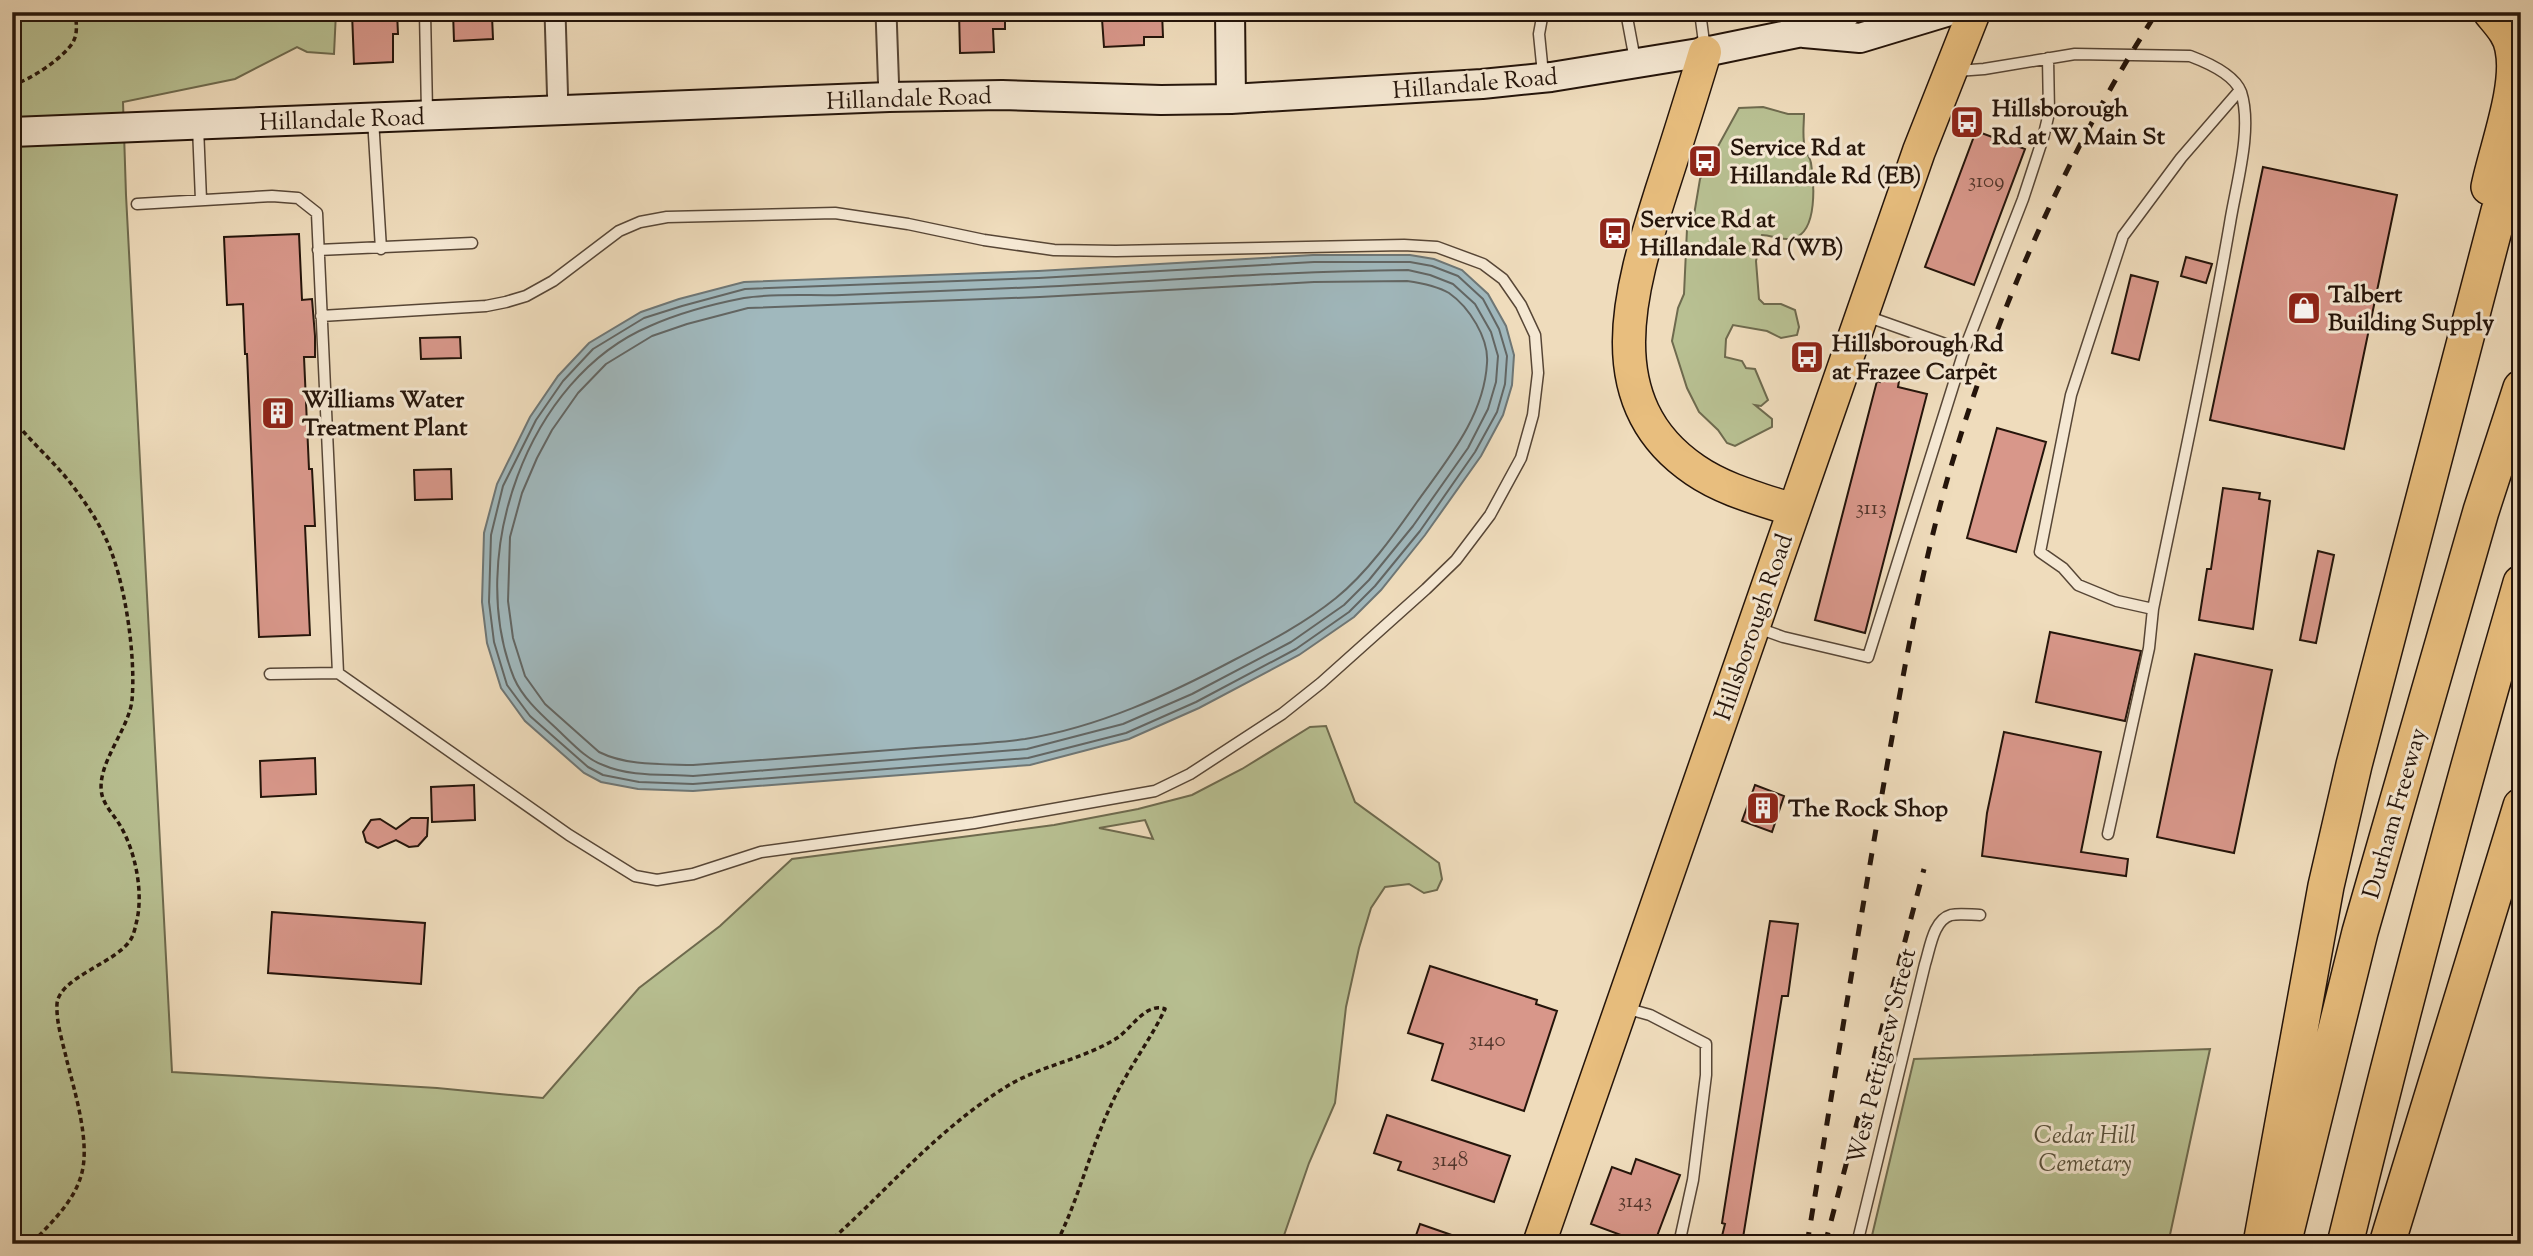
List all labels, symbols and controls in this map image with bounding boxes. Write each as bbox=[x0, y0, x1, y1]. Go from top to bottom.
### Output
street label: Hillandale Road bbox=[1391, 61, 1560, 109]
street label: Hillandale Road bbox=[826, 80, 993, 120]
place label: Hillsborough Rd at W Main St bbox=[1992, 93, 2166, 155]
street label: Hillandale Road bbox=[259, 101, 426, 141]
bus stop icon: Hillsborough Rd at W Main St bbox=[1948, 103, 1986, 141]
place label: Service Rd at Hillandale Rd (EB) bbox=[1730, 132, 1921, 194]
bus stop icon: Service Rd at Hillandale Rd (EB) bbox=[1686, 142, 1724, 180]
house number: 3109 bbox=[1968, 167, 2004, 197]
place label: Service Rd at Hillandale Rd (WB) bbox=[1640, 204, 1844, 266]
bus stop icon: Service Rd at Hillandale Rd (WB) bbox=[1596, 214, 1634, 252]
place label: Talbert Building Supply bbox=[2328, 279, 2494, 341]
shop icon: Talbert Building Supply bbox=[2285, 289, 2323, 327]
place label: Hillsborough Rd at Frazee Carpet bbox=[1832, 328, 2004, 390]
bus stop icon: Hillsborough Rd at Frazee Carpet bbox=[1788, 338, 1826, 376]
place label: Williams Water Treatment Plant bbox=[302, 384, 468, 446]
building icon: Williams Water Treatment Plant bbox=[259, 394, 297, 432]
house number: 3113 bbox=[1855, 494, 1887, 524]
street label: Hillsborough Road bbox=[1707, 529, 1803, 726]
street label: Durham Freeway bbox=[2355, 724, 2437, 903]
building icon: The Rock Shop bbox=[1744, 789, 1782, 827]
place label: The Rock Shop bbox=[1788, 793, 1948, 827]
street label: West Pettigrew Street bbox=[1840, 945, 1926, 1168]
house number: 3140 bbox=[1468, 1026, 1506, 1056]
park label: Cedar Hill Cemetary bbox=[2034, 1120, 2136, 1182]
house number: 3148 bbox=[1432, 1146, 1468, 1176]
house number: 3143 bbox=[1618, 1187, 1652, 1217]

